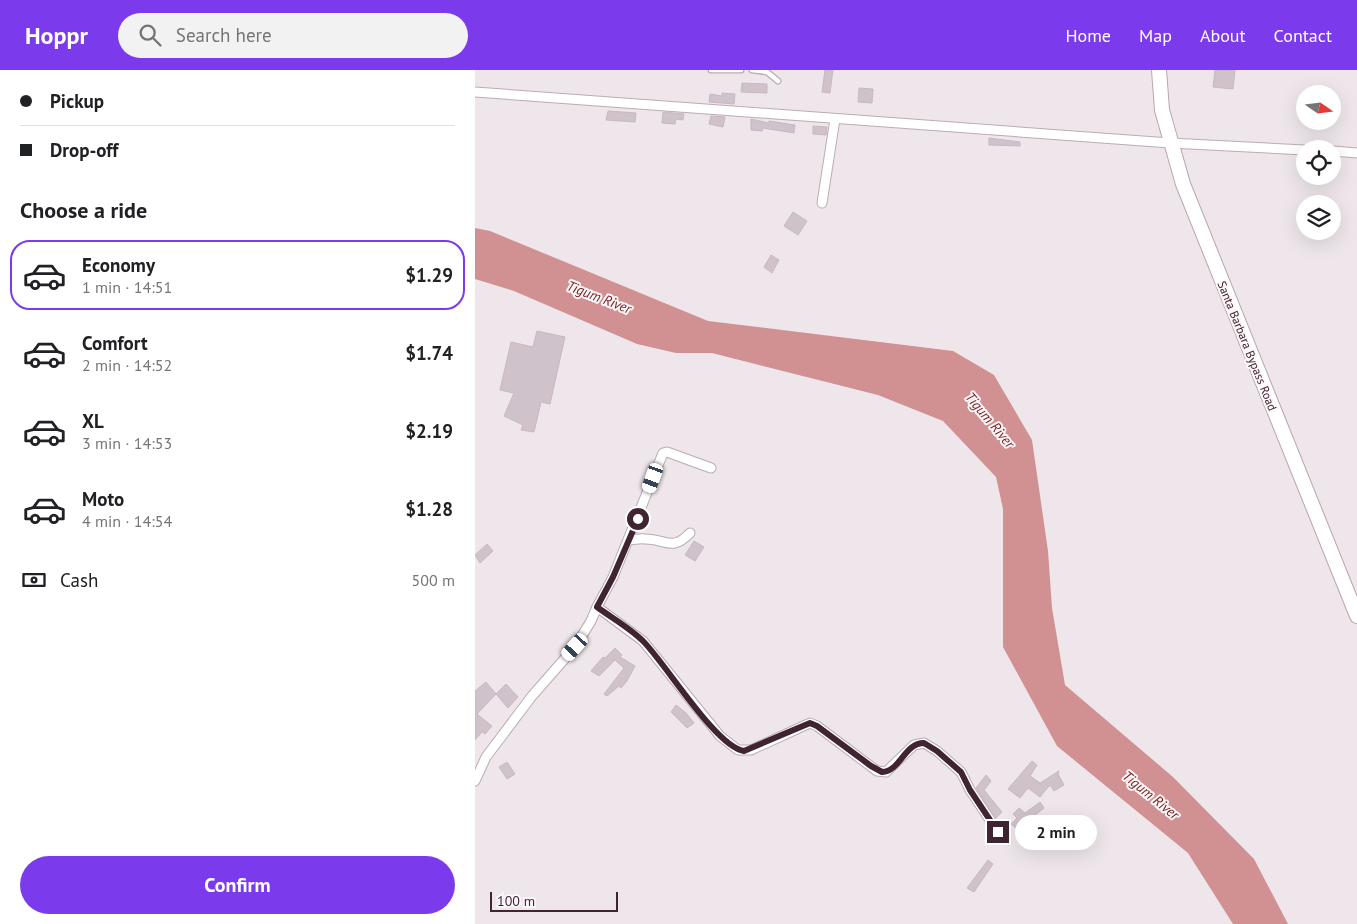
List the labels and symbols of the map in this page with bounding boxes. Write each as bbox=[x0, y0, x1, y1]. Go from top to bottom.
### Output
north arrow bbox=[1296, 85, 1341, 130]
water label: Tigum River bbox=[564, 276, 635, 318]
street label: Santa Barbara Bypass Road bbox=[1215, 279, 1280, 413]
water label: Tigum River bbox=[961, 388, 1020, 453]
car bbox=[640, 461, 665, 495]
route start bbox=[627, 508, 649, 530]
car bbox=[559, 631, 590, 663]
water label: Tigum River bbox=[1119, 767, 1184, 824]
callout: 2 min bbox=[1015, 814, 1098, 850]
route end bbox=[987, 821, 1009, 843]
scale bar bbox=[490, 889, 617, 912]

